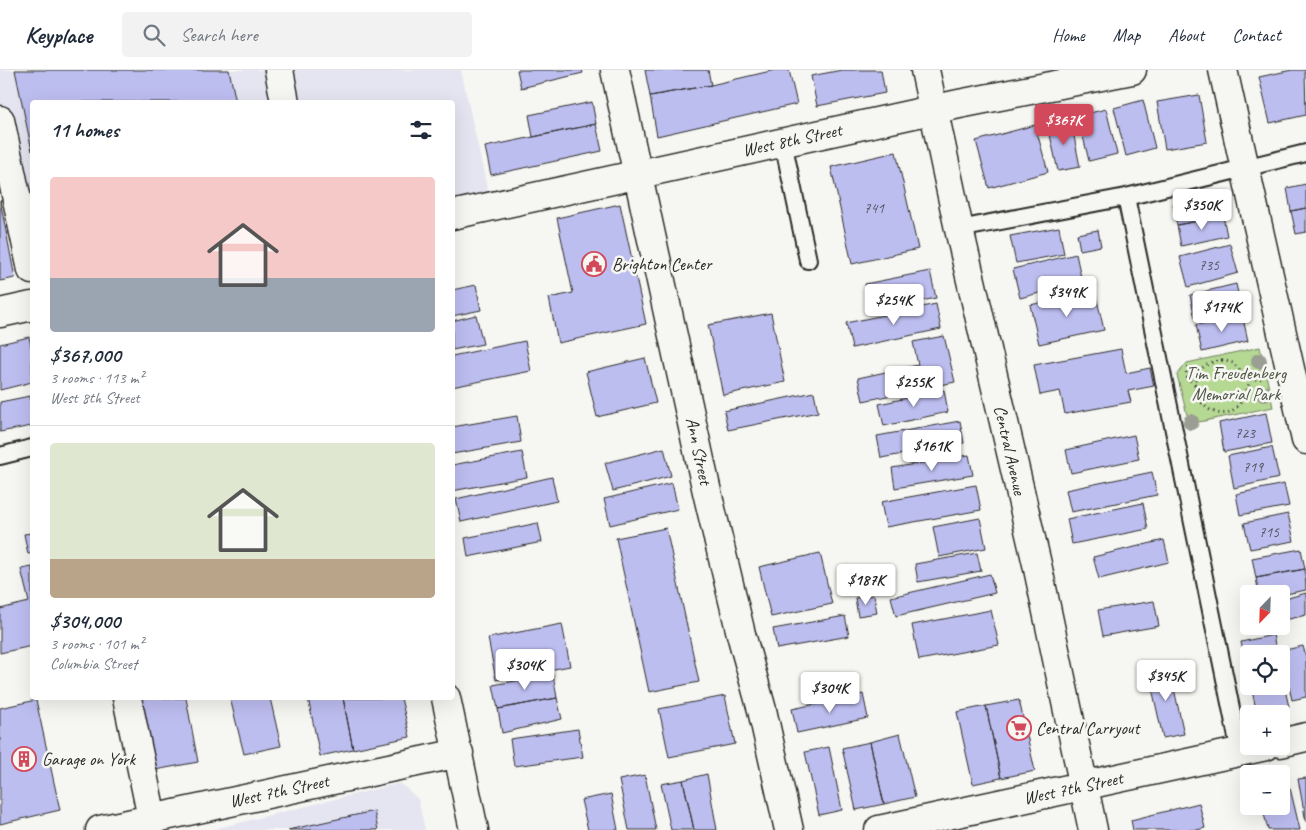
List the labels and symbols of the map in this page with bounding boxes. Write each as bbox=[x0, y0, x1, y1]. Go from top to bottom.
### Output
pin: $367K bbox=[1029, 104, 1099, 146]
street label: West 8th Street bbox=[740, 118, 846, 161]
pin: $350K bbox=[1167, 189, 1237, 231]
house number: 741 bbox=[864, 199, 885, 218]
public building icon: Brighton Center bbox=[581, 251, 607, 277]
place label: Brighton Center bbox=[612, 253, 713, 275]
house number: 735 bbox=[1199, 256, 1220, 275]
pin: $349K bbox=[1032, 276, 1102, 318]
pin: $254K bbox=[859, 284, 929, 326]
pin: $174K bbox=[1187, 290, 1257, 333]
park label: Tim Freudenberg Memorial Park bbox=[1186, 362, 1288, 405]
pin: $255K bbox=[879, 366, 949, 408]
street label: Central Avenue bbox=[989, 403, 1031, 498]
street label: Ann Street bbox=[681, 415, 717, 489]
house number: 723 bbox=[1235, 424, 1256, 443]
pin: $161K bbox=[897, 430, 967, 472]
house number: 719 bbox=[1243, 458, 1264, 477]
house number: 715 bbox=[1259, 523, 1280, 542]
pin: $187K bbox=[831, 564, 901, 606]
north arrow bbox=[1240, 585, 1290, 635]
pin: $304K bbox=[490, 648, 560, 691]
pin: $345K bbox=[1131, 660, 1201, 702]
pin: $304K bbox=[795, 672, 865, 714]
supermarket icon: Central Carryout bbox=[1006, 715, 1032, 741]
place label: Central Carryout bbox=[1036, 717, 1141, 739]
building icon: Garage on York bbox=[11, 746, 37, 772]
place label: Garage on York bbox=[42, 748, 137, 770]
street label: West 7th Street bbox=[1021, 766, 1127, 809]
street label: West 7th Street bbox=[227, 769, 333, 812]

